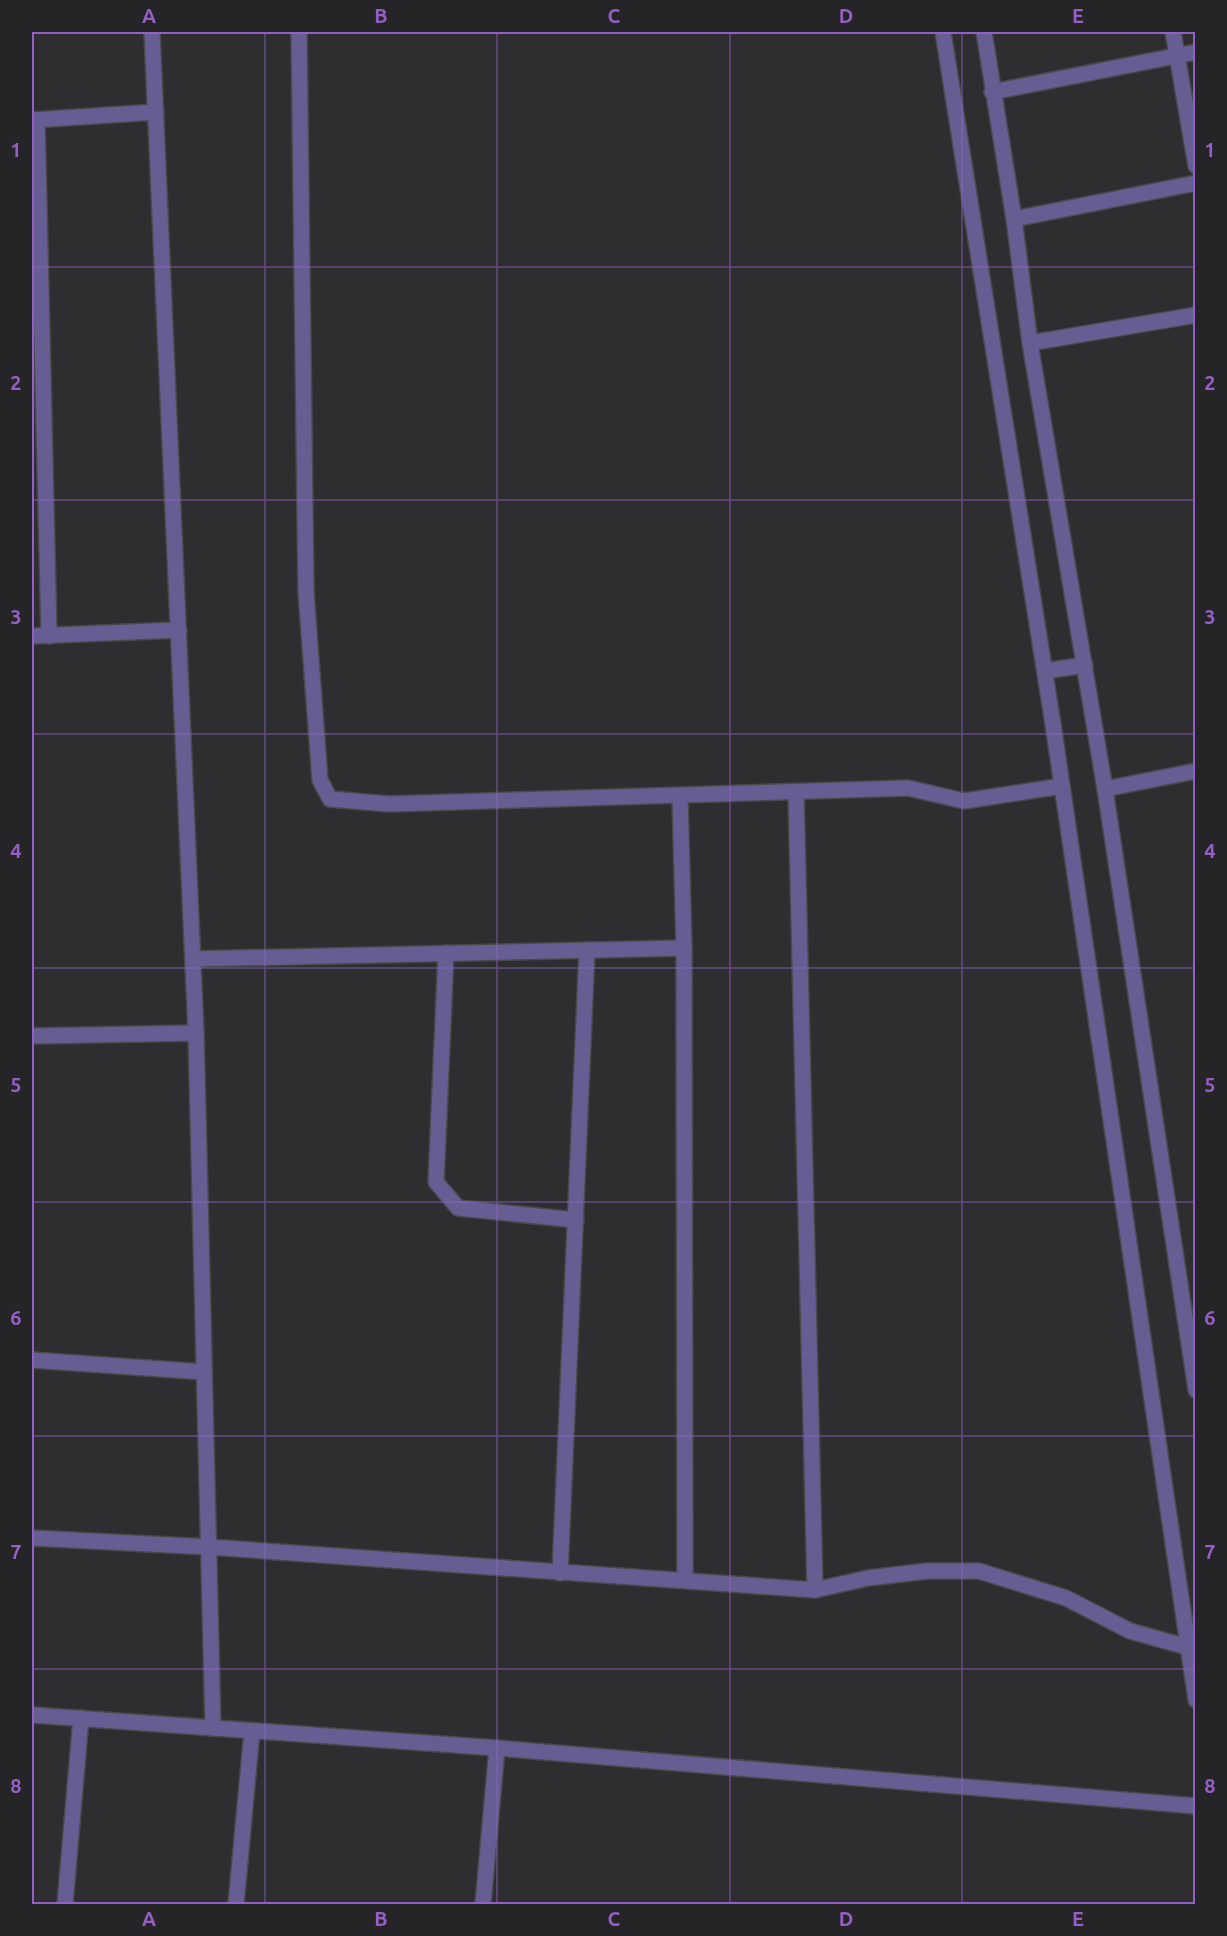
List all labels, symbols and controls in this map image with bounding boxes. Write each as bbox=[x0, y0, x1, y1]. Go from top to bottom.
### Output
text: A bbox=[142, 4, 156, 27]
text: B bbox=[374, 4, 388, 27]
text: C bbox=[608, 4, 621, 27]
text: D bbox=[839, 4, 853, 27]
text: E bbox=[1072, 4, 1084, 27]
text: 1 bbox=[10, 138, 22, 161]
text: 1 bbox=[1204, 138, 1216, 161]
text: 2 bbox=[10, 371, 22, 394]
text: 2 bbox=[1204, 371, 1216, 394]
text: 3 bbox=[10, 605, 22, 628]
text: 3 bbox=[1204, 605, 1216, 628]
text: 4 bbox=[10, 839, 22, 862]
text: 4 bbox=[1204, 839, 1216, 862]
text: 5 bbox=[10, 1073, 22, 1096]
text: 5 bbox=[1204, 1073, 1216, 1096]
text: 6 bbox=[10, 1306, 22, 1329]
text: 6 bbox=[1204, 1306, 1216, 1329]
text: 7 bbox=[10, 1540, 22, 1563]
text: 7 bbox=[1204, 1540, 1216, 1563]
text: 8 bbox=[10, 1774, 22, 1797]
text: 8 bbox=[1204, 1774, 1216, 1797]
text: A bbox=[142, 1907, 156, 1930]
text: B bbox=[374, 1907, 388, 1930]
text: C bbox=[608, 1907, 621, 1930]
text: D bbox=[839, 1907, 853, 1930]
text: E bbox=[1072, 1907, 1084, 1930]

